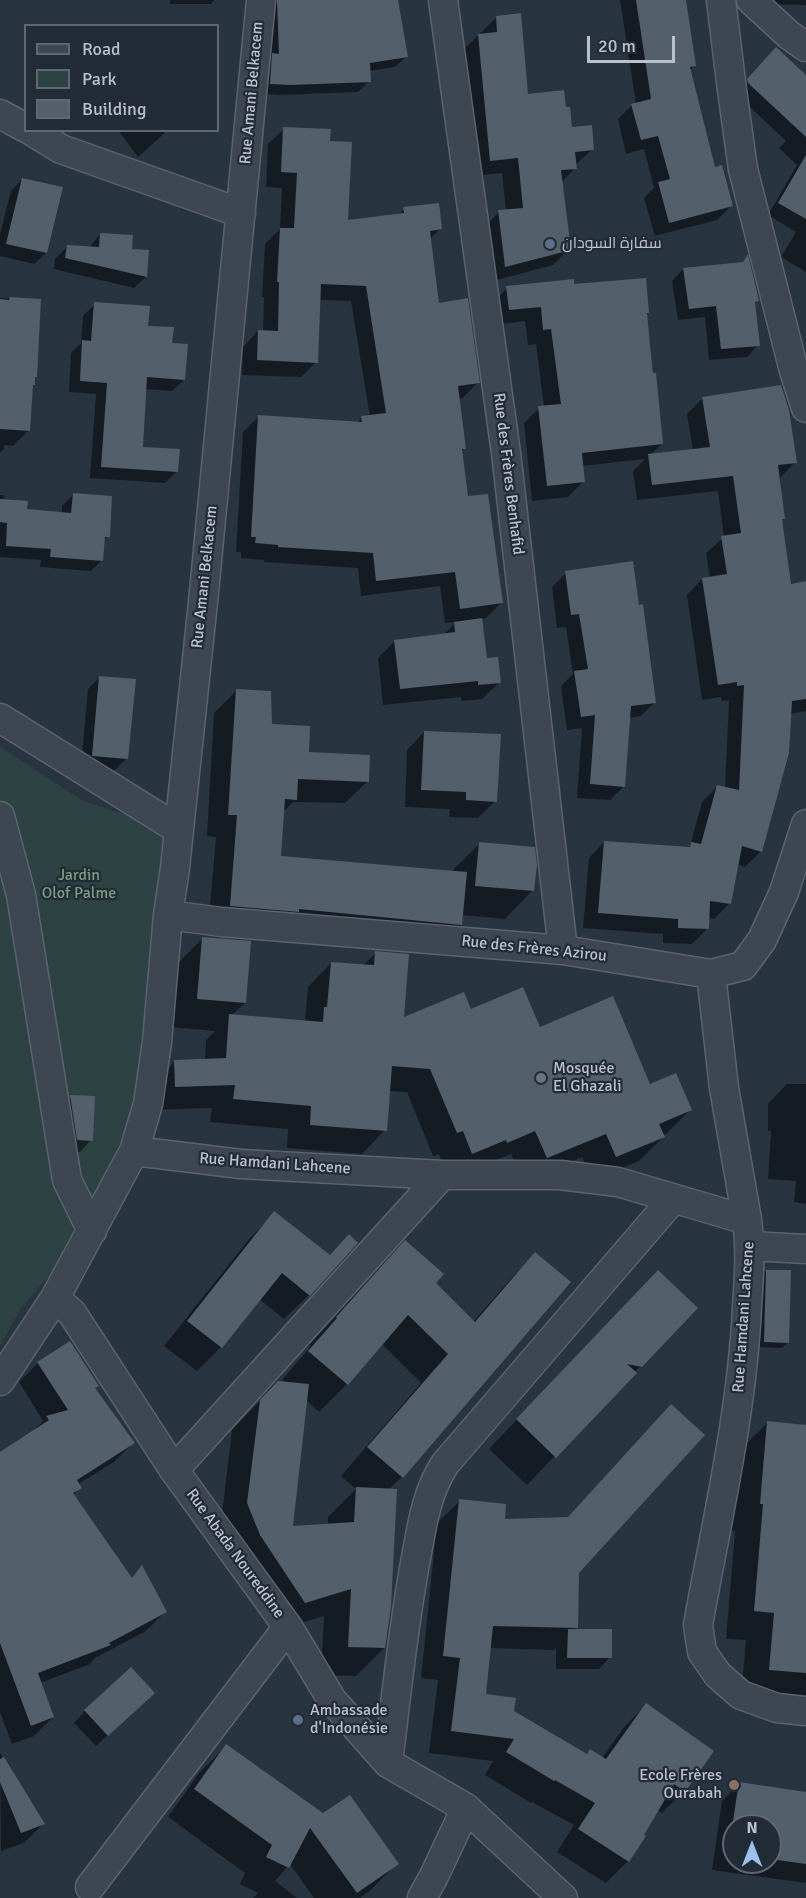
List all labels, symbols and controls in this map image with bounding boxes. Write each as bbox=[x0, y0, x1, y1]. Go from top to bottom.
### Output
street label: Rue Amani Belkacem bbox=[236, 21, 268, 165]
legend bbox=[24, 24, 219, 132]
scale bar bbox=[590, 24, 678, 62]
text: 20 m bbox=[598, 35, 636, 57]
text: Road bbox=[82, 38, 121, 60]
text: Park bbox=[82, 68, 117, 90]
text: Building bbox=[82, 98, 146, 120]
place label: سفارة السودان bbox=[562, 234, 662, 254]
marker: سفارة السودان bbox=[543, 237, 557, 251]
street label: Rue des Frères Benhafid bbox=[489, 392, 527, 556]
street label: Rue Amani Belkacem bbox=[188, 505, 222, 649]
park label: Jardin Olof Palme bbox=[42, 866, 116, 904]
street label: Rue des Frères Azirou bbox=[460, 932, 608, 966]
place label: Mosquée El Ghazali bbox=[553, 1059, 622, 1097]
marker: Mosquée El Ghazali bbox=[534, 1071, 548, 1085]
street label: Rue Hamdani Lahcene bbox=[199, 1149, 351, 1179]
street label: Rue Hamdani Lahcene bbox=[729, 1241, 759, 1393]
street label: Rue Abada Noureddine bbox=[182, 1485, 288, 1623]
place label: Ambassade d'Indonésie bbox=[310, 1701, 388, 1739]
marker: Ambassade d'Indonésie bbox=[291, 1713, 305, 1727]
place label: Ecole Frères Ourabah bbox=[639, 1766, 722, 1804]
marker: Ecole Frères Ourabah bbox=[727, 1778, 741, 1792]
north arrow bbox=[722, 1814, 782, 1874]
text: N bbox=[746, 1818, 758, 1838]

